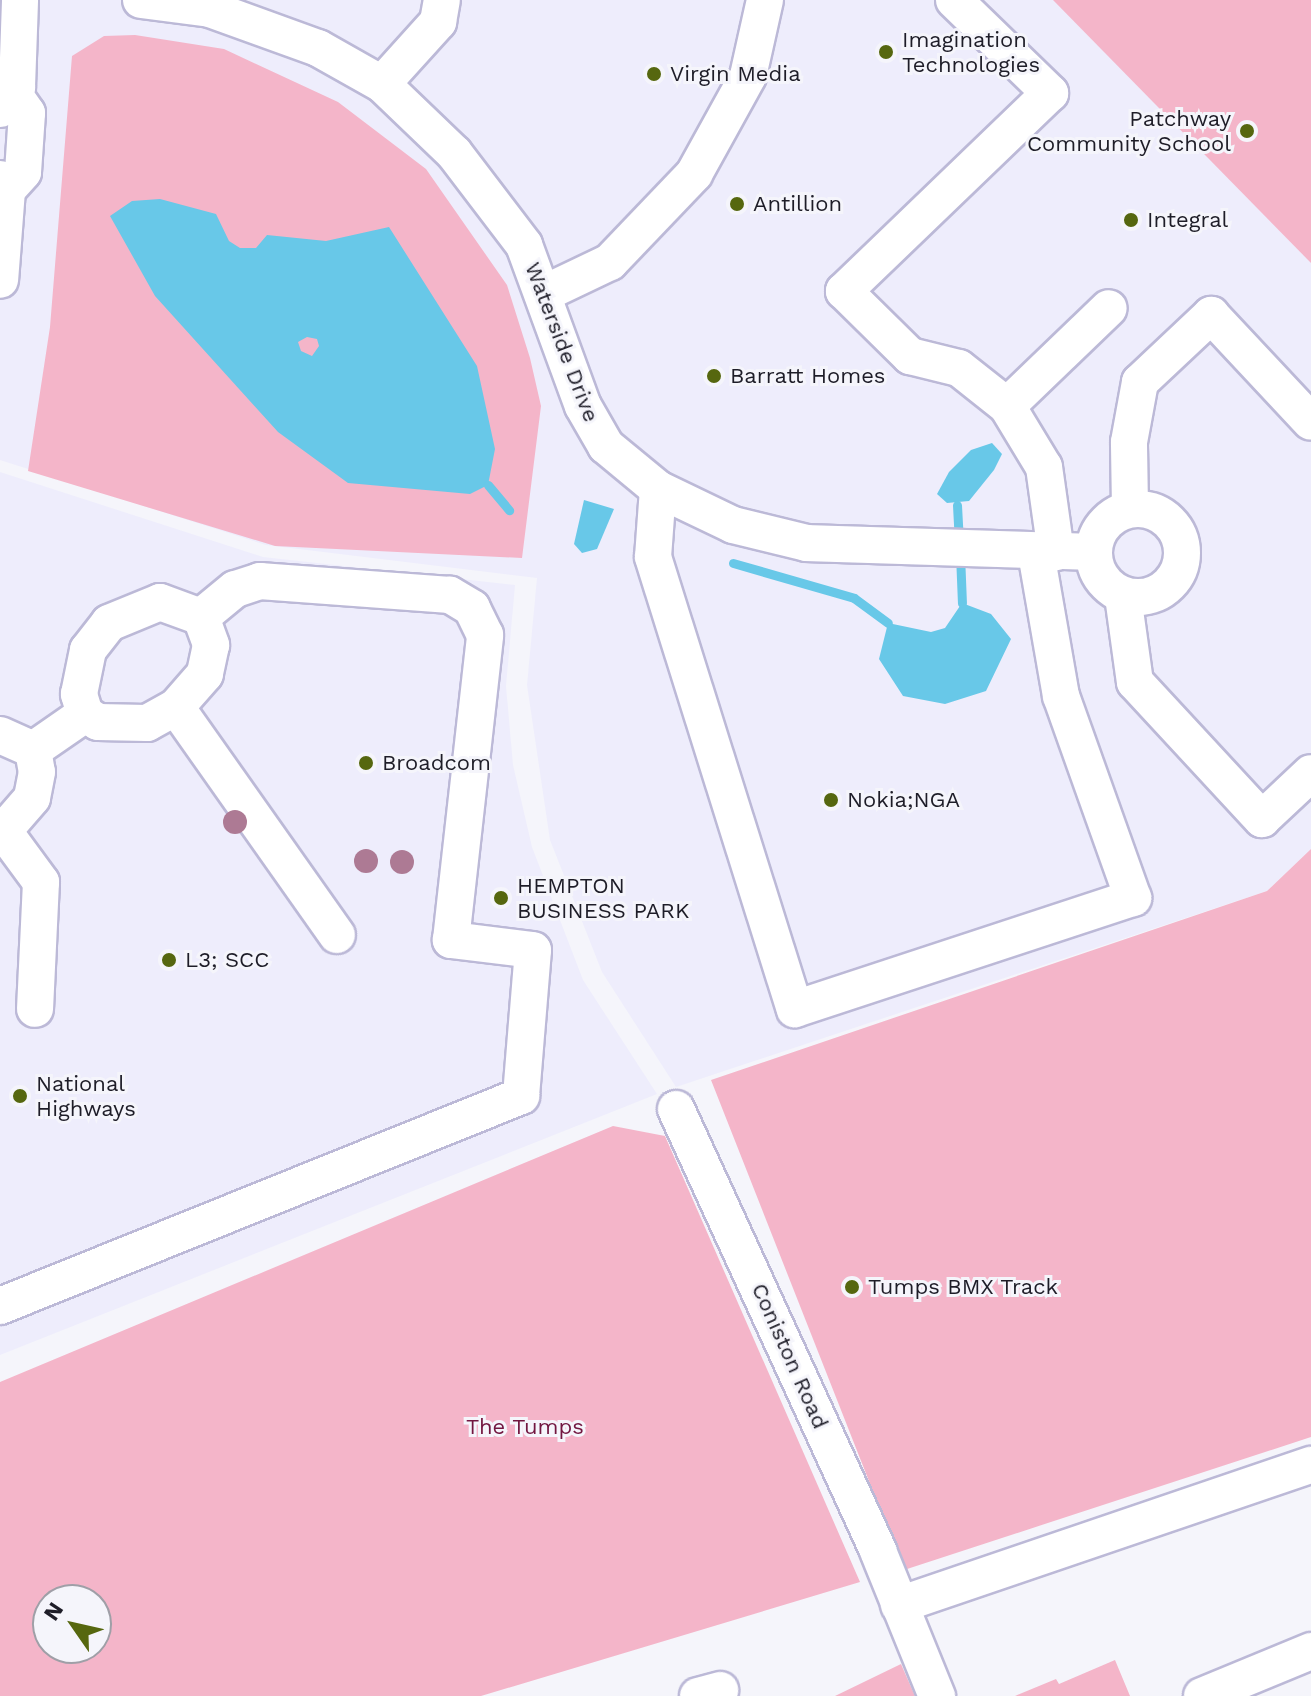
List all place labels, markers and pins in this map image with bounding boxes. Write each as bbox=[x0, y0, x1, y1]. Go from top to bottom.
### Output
place label: Imagination Technologies bbox=[902, 26, 1040, 78]
marker: Imagination Technologies bbox=[877, 43, 895, 61]
place label: Virgin Media bbox=[670, 61, 801, 87]
marker: Virgin Media bbox=[645, 65, 663, 83]
place label: Patchway Community School bbox=[1026, 105, 1231, 156]
marker: Patchway Community School bbox=[1238, 122, 1256, 140]
place label: Antillion bbox=[753, 191, 842, 217]
marker: Antillion bbox=[728, 195, 746, 213]
place label: Integral bbox=[1147, 207, 1228, 233]
marker: Integral bbox=[1122, 211, 1140, 229]
place label: Barratt Homes bbox=[730, 363, 885, 389]
marker: Barratt Homes bbox=[705, 367, 723, 385]
place label: Broadcom bbox=[382, 750, 491, 776]
marker: Broadcom bbox=[357, 754, 375, 772]
place label: Nokia;NGA bbox=[847, 787, 960, 813]
marker: Nokia;NGA bbox=[822, 791, 840, 809]
place label: HEMPTON BUSINESS PARK bbox=[517, 872, 689, 924]
marker: HEMPTON BUSINESS PARK bbox=[492, 889, 510, 907]
place label: L3; SCC bbox=[185, 947, 269, 973]
marker: L3; SCC bbox=[160, 951, 178, 969]
place label: National Highways bbox=[36, 1070, 136, 1122]
marker: National Highways bbox=[11, 1087, 29, 1105]
place label: Tumps BMX Track bbox=[868, 1274, 1059, 1300]
marker: Tumps BMX Track bbox=[843, 1278, 861, 1296]

